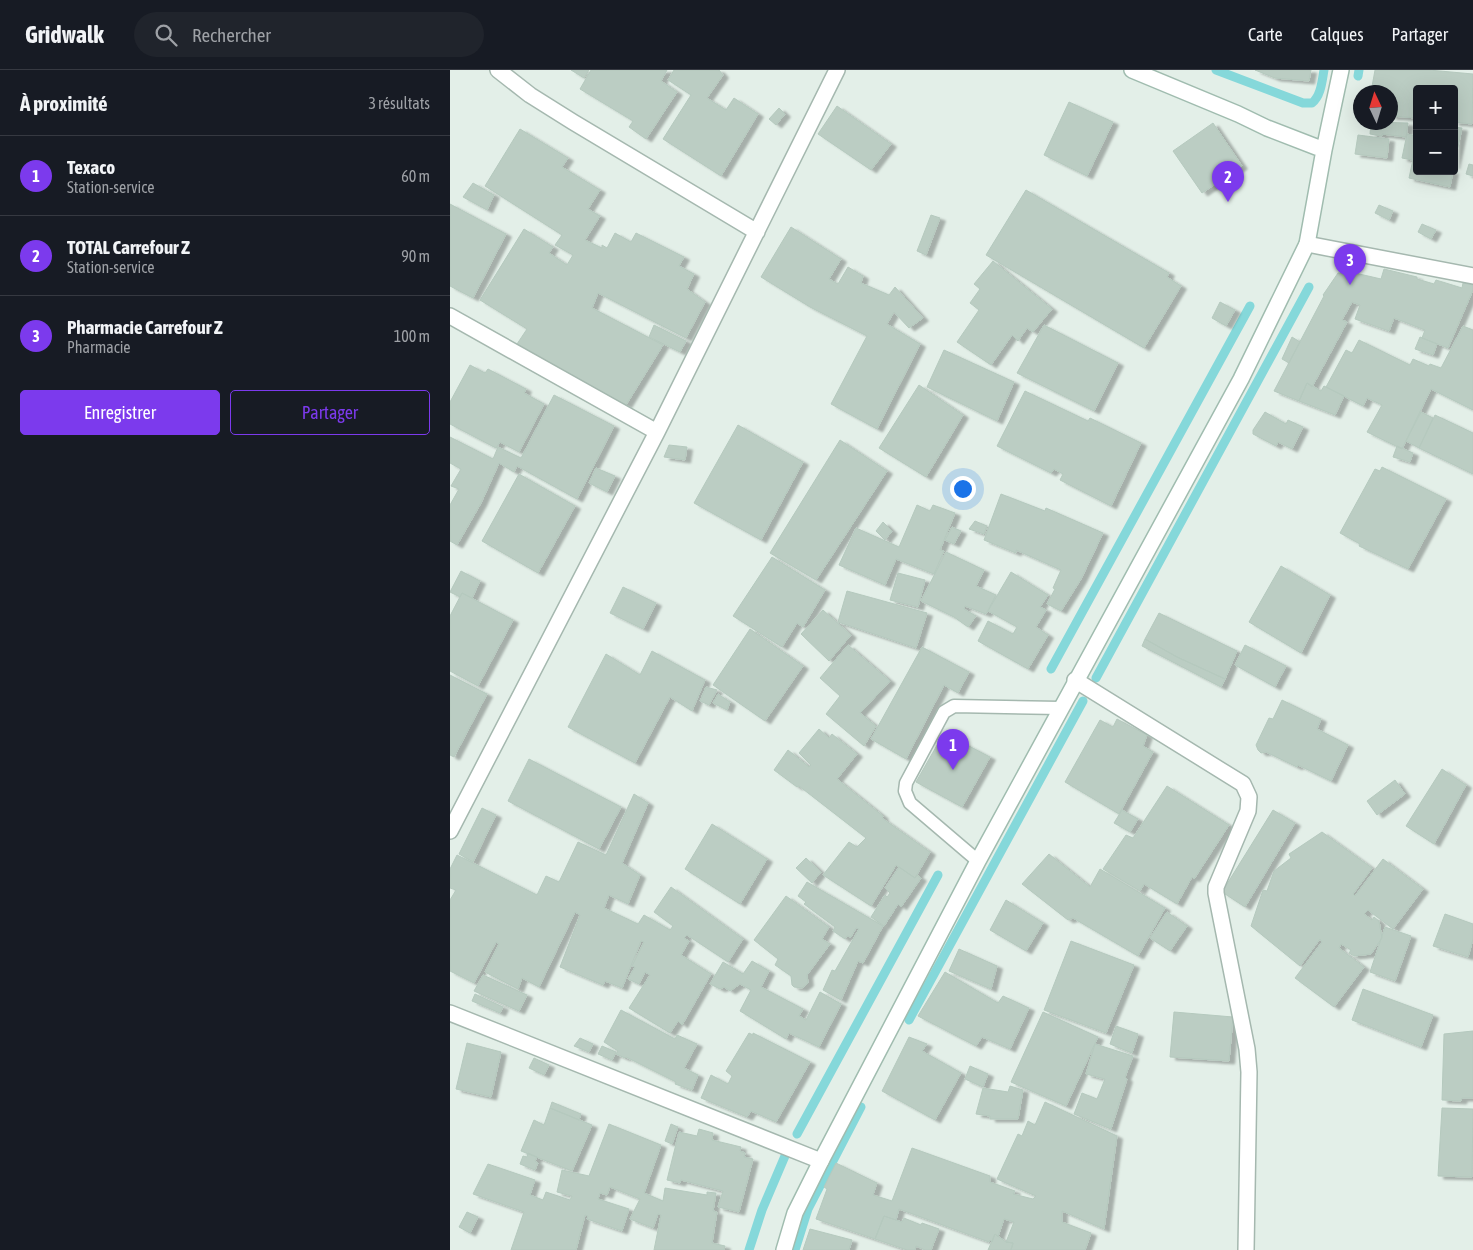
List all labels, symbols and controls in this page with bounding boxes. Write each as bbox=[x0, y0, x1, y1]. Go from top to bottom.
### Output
search box bbox=[134, 12, 484, 57]
text: Gridwalk bbox=[25, 21, 104, 48]
icon: search bbox=[152, 21, 180, 49]
text: Rechercher bbox=[192, 24, 271, 46]
text: Carte bbox=[1248, 24, 1283, 45]
text: Calques bbox=[1311, 24, 1364, 45]
text: Partager bbox=[1392, 24, 1448, 45]
north arrow bbox=[1353, 85, 1398, 130]
map controls bbox=[1413, 85, 1458, 175]
button: + bbox=[1413, 85, 1458, 130]
text: À proximité bbox=[20, 91, 108, 115]
text: 3 résultats bbox=[368, 94, 430, 112]
button: − bbox=[1413, 130, 1458, 175]
text: Texaco bbox=[67, 156, 115, 178]
pin: 2 bbox=[1212, 161, 1244, 202]
text: 1 bbox=[32, 167, 40, 185]
text: 60 m bbox=[401, 167, 430, 185]
text: Station-service bbox=[67, 178, 154, 196]
text: TOTAL Carrefour Z bbox=[67, 236, 190, 258]
pin: 3 bbox=[1334, 244, 1366, 285]
text: 2 bbox=[32, 247, 40, 265]
text: 90 m bbox=[401, 247, 430, 265]
text: Station-service bbox=[67, 258, 154, 276]
text: Pharmacie Carrefour Z bbox=[67, 316, 222, 338]
text: 3 bbox=[32, 327, 40, 345]
text: 100 m bbox=[394, 327, 430, 345]
text: Pharmacie bbox=[67, 338, 131, 356]
button: Enregistrer bbox=[20, 390, 220, 435]
button: Partager bbox=[230, 390, 430, 435]
your location bbox=[950, 476, 976, 502]
pin: 1 bbox=[937, 729, 969, 770]

